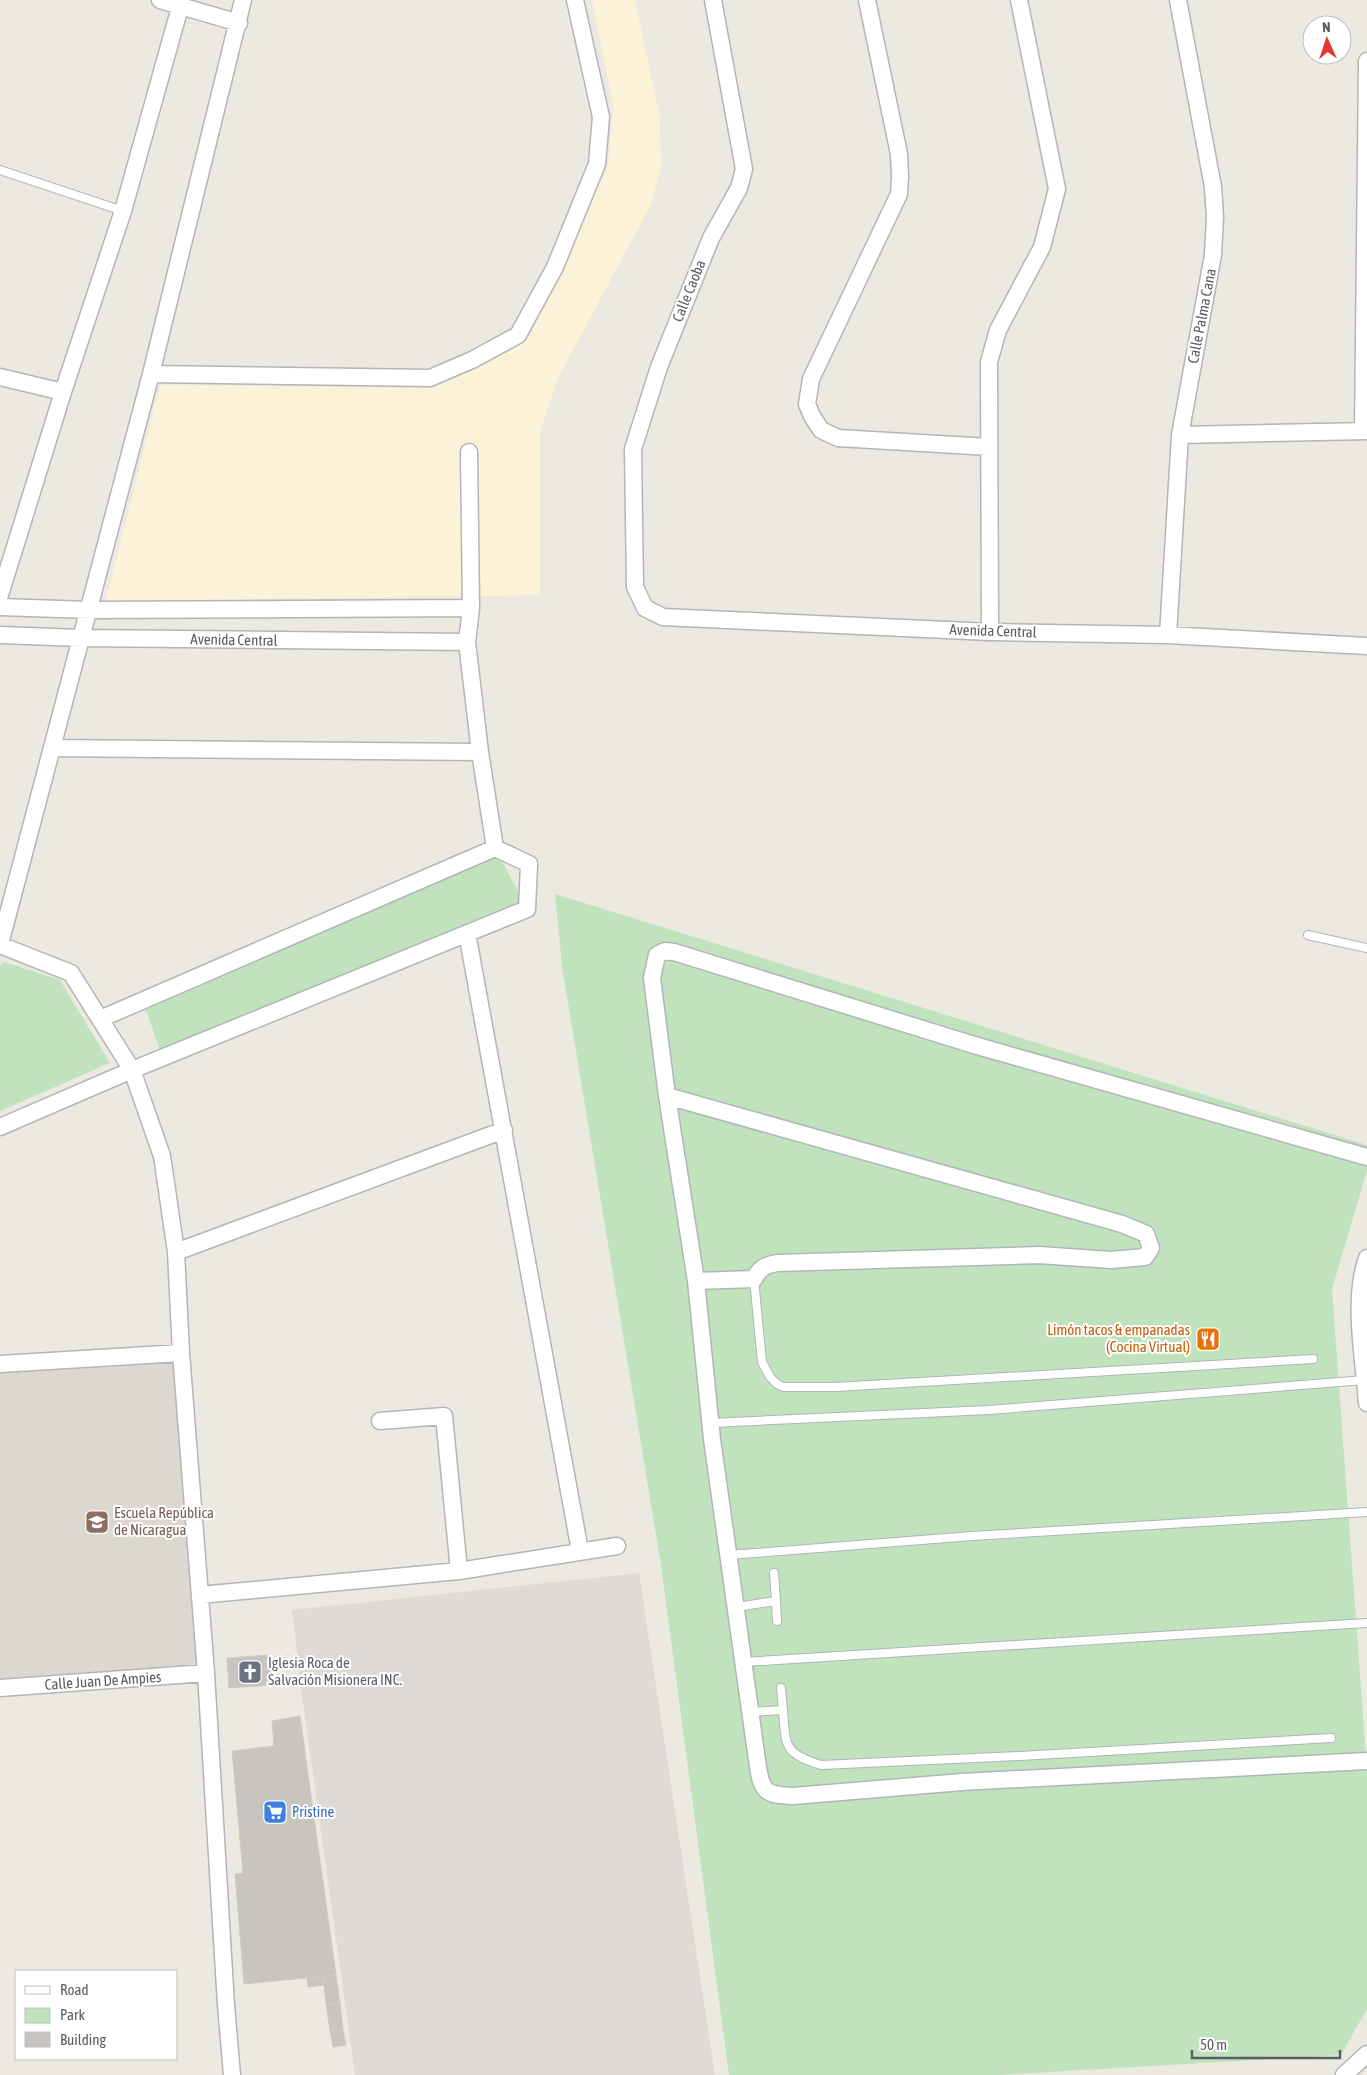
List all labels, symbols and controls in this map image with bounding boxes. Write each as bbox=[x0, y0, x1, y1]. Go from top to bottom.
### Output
north arrow bbox=[1302, 15, 1352, 65]
text: N bbox=[1322, 19, 1331, 35]
street label: Calle Caoba bbox=[668, 257, 709, 324]
street label: Calle Palma Cana bbox=[1184, 267, 1219, 365]
street label: Avenida Central bbox=[949, 620, 1037, 641]
street label: Avenida Central bbox=[190, 630, 278, 649]
place label: Limón tacos & empanadas (Cocina Virtual) bbox=[1047, 1321, 1190, 1355]
restaurant icon: Limón tacos & empanadas (Cocina Virtual) bbox=[1195, 1326, 1221, 1352]
place label: Escuela República de Nicaragua bbox=[114, 1504, 214, 1538]
school or university icon: Escuela República de Nicaragua bbox=[84, 1509, 110, 1535]
place label: Iglesia Roca de Salvación Misionera INC. bbox=[268, 1654, 402, 1688]
church icon: Iglesia Roca de Salvación Misionera INC. bbox=[237, 1659, 263, 1685]
street label: Calle Juan De Ampies bbox=[44, 1668, 162, 1693]
supermarket icon: Pristine bbox=[262, 1799, 288, 1825]
place label: Pristine bbox=[292, 1803, 335, 1820]
legend bbox=[15, 1970, 178, 2060]
text: Road bbox=[60, 1981, 89, 1998]
text: Park bbox=[60, 2006, 85, 2023]
scale bar bbox=[1192, 2028, 1340, 2060]
text: Building bbox=[60, 2031, 106, 2048]
text: 50 m bbox=[1200, 2036, 1227, 2053]

